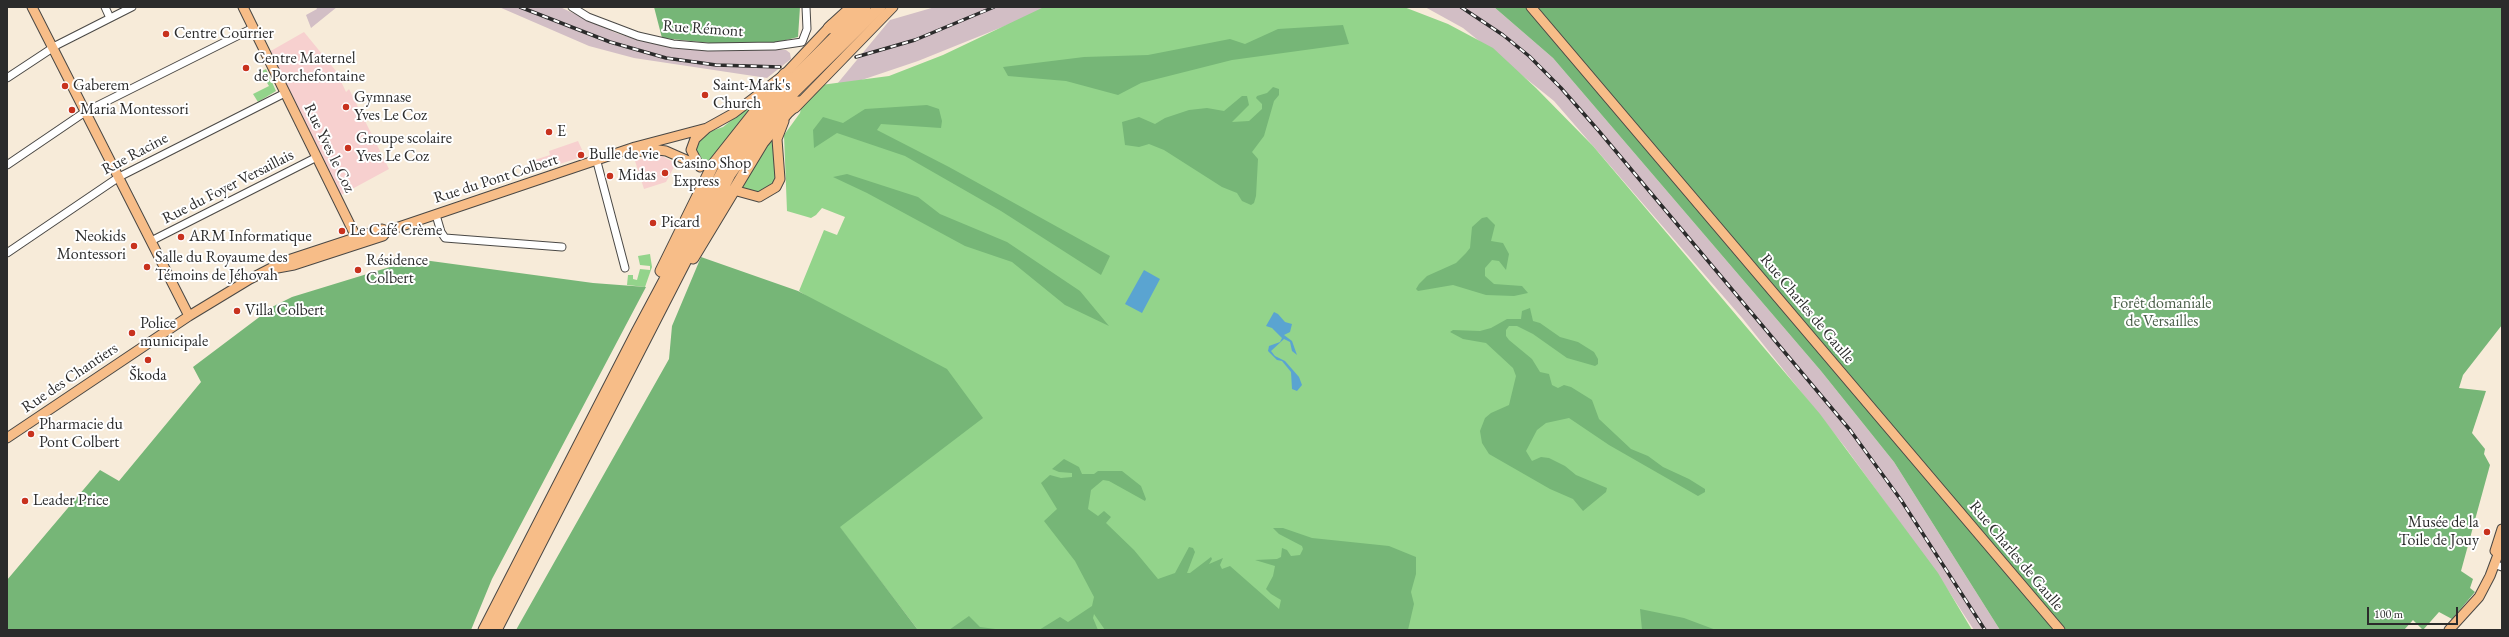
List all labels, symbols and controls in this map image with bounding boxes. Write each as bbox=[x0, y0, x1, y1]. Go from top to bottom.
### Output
street label: Rue Rémont bbox=[662, 17, 744, 41]
place label: Centre Courrier bbox=[174, 24, 274, 44]
marker: Centre Courrier bbox=[161, 29, 171, 39]
place label: Centre Maternel de Porchefontaine bbox=[254, 49, 365, 87]
marker: Centre Maternel de Porchefontaine bbox=[241, 63, 251, 73]
place label: Gaberem bbox=[73, 76, 130, 96]
place label: Saint-Mark's Church bbox=[713, 76, 790, 114]
marker: Gaberem bbox=[60, 81, 70, 91]
place label: Gymnase Yves Le Coz bbox=[354, 88, 427, 126]
marker: Saint-Mark's Church bbox=[700, 90, 710, 100]
place label: Maria Montessori bbox=[80, 100, 189, 120]
street label: Rue Yves le Coz bbox=[299, 100, 359, 196]
marker: Gymnase Yves Le Coz bbox=[341, 102, 351, 112]
marker: Maria Montessori bbox=[67, 105, 77, 115]
place label: E bbox=[557, 122, 566, 142]
marker: E bbox=[544, 127, 554, 137]
street label: Rue Racine bbox=[99, 129, 171, 179]
place label: Groupe scolaire Yves Le Coz bbox=[356, 129, 452, 167]
marker: Groupe scolaire Yves Le Coz bbox=[343, 143, 353, 153]
place label: Bulle de vie bbox=[589, 145, 659, 165]
street label: Rue du Foyer Versaillais bbox=[159, 146, 297, 228]
street label: Rue du Pont Colbert bbox=[432, 150, 560, 208]
marker: Bulle de vie bbox=[576, 150, 586, 160]
place label: Casino Shop Express bbox=[673, 154, 751, 192]
place label: Midas bbox=[618, 166, 656, 186]
marker: Casino Shop Express bbox=[660, 168, 670, 178]
marker: Midas bbox=[605, 171, 615, 181]
place label: Picard bbox=[661, 213, 700, 233]
marker: Picard bbox=[648, 218, 658, 228]
place label: Le Café Crème bbox=[350, 221, 442, 241]
marker: Le Café Crème bbox=[337, 226, 347, 236]
place label: Neokids Montessori bbox=[57, 227, 126, 265]
place label: ARM Informatique bbox=[189, 227, 312, 247]
marker: ARM Informatique bbox=[176, 232, 186, 242]
marker: Neokids Montessori bbox=[129, 241, 139, 251]
place label: Salle du Royaume des Témoins de Jéhovah bbox=[155, 248, 288, 286]
street label: Rue Charles de Gaulle bbox=[1756, 250, 1858, 368]
place label: Résidence Colbert bbox=[366, 251, 428, 289]
marker: Salle du Royaume des Témoins de Jéhovah bbox=[142, 262, 152, 272]
marker: Résidence Colbert bbox=[353, 265, 363, 275]
park label: Forêt domaniale de Versailles bbox=[2112, 294, 2212, 332]
place label: Villa Colbert bbox=[245, 301, 324, 321]
marker: Villa Colbert bbox=[232, 306, 242, 316]
place label: Police municipale bbox=[140, 314, 208, 352]
marker: Police municipale bbox=[127, 328, 137, 338]
street label: Rue des Chantiers bbox=[18, 339, 122, 417]
marker: Škoda bbox=[143, 355, 153, 365]
place label: Škoda bbox=[129, 366, 167, 386]
place label: Pharmacie du Pont Colbert bbox=[39, 415, 123, 453]
marker: Pharmacie du Pont Colbert bbox=[26, 429, 36, 439]
place label: Leader Price bbox=[33, 491, 108, 511]
marker: Leader Price bbox=[20, 496, 30, 506]
street label: Rue Charles de Gaulle bbox=[1965, 497, 2067, 615]
place label: Musée de la Toile de Jouy bbox=[2399, 513, 2479, 551]
marker: Musée de la Toile de Jouy bbox=[2482, 527, 2492, 537]
scale bar bbox=[2369, 599, 2460, 625]
text: 100 m bbox=[2374, 606, 2403, 622]

